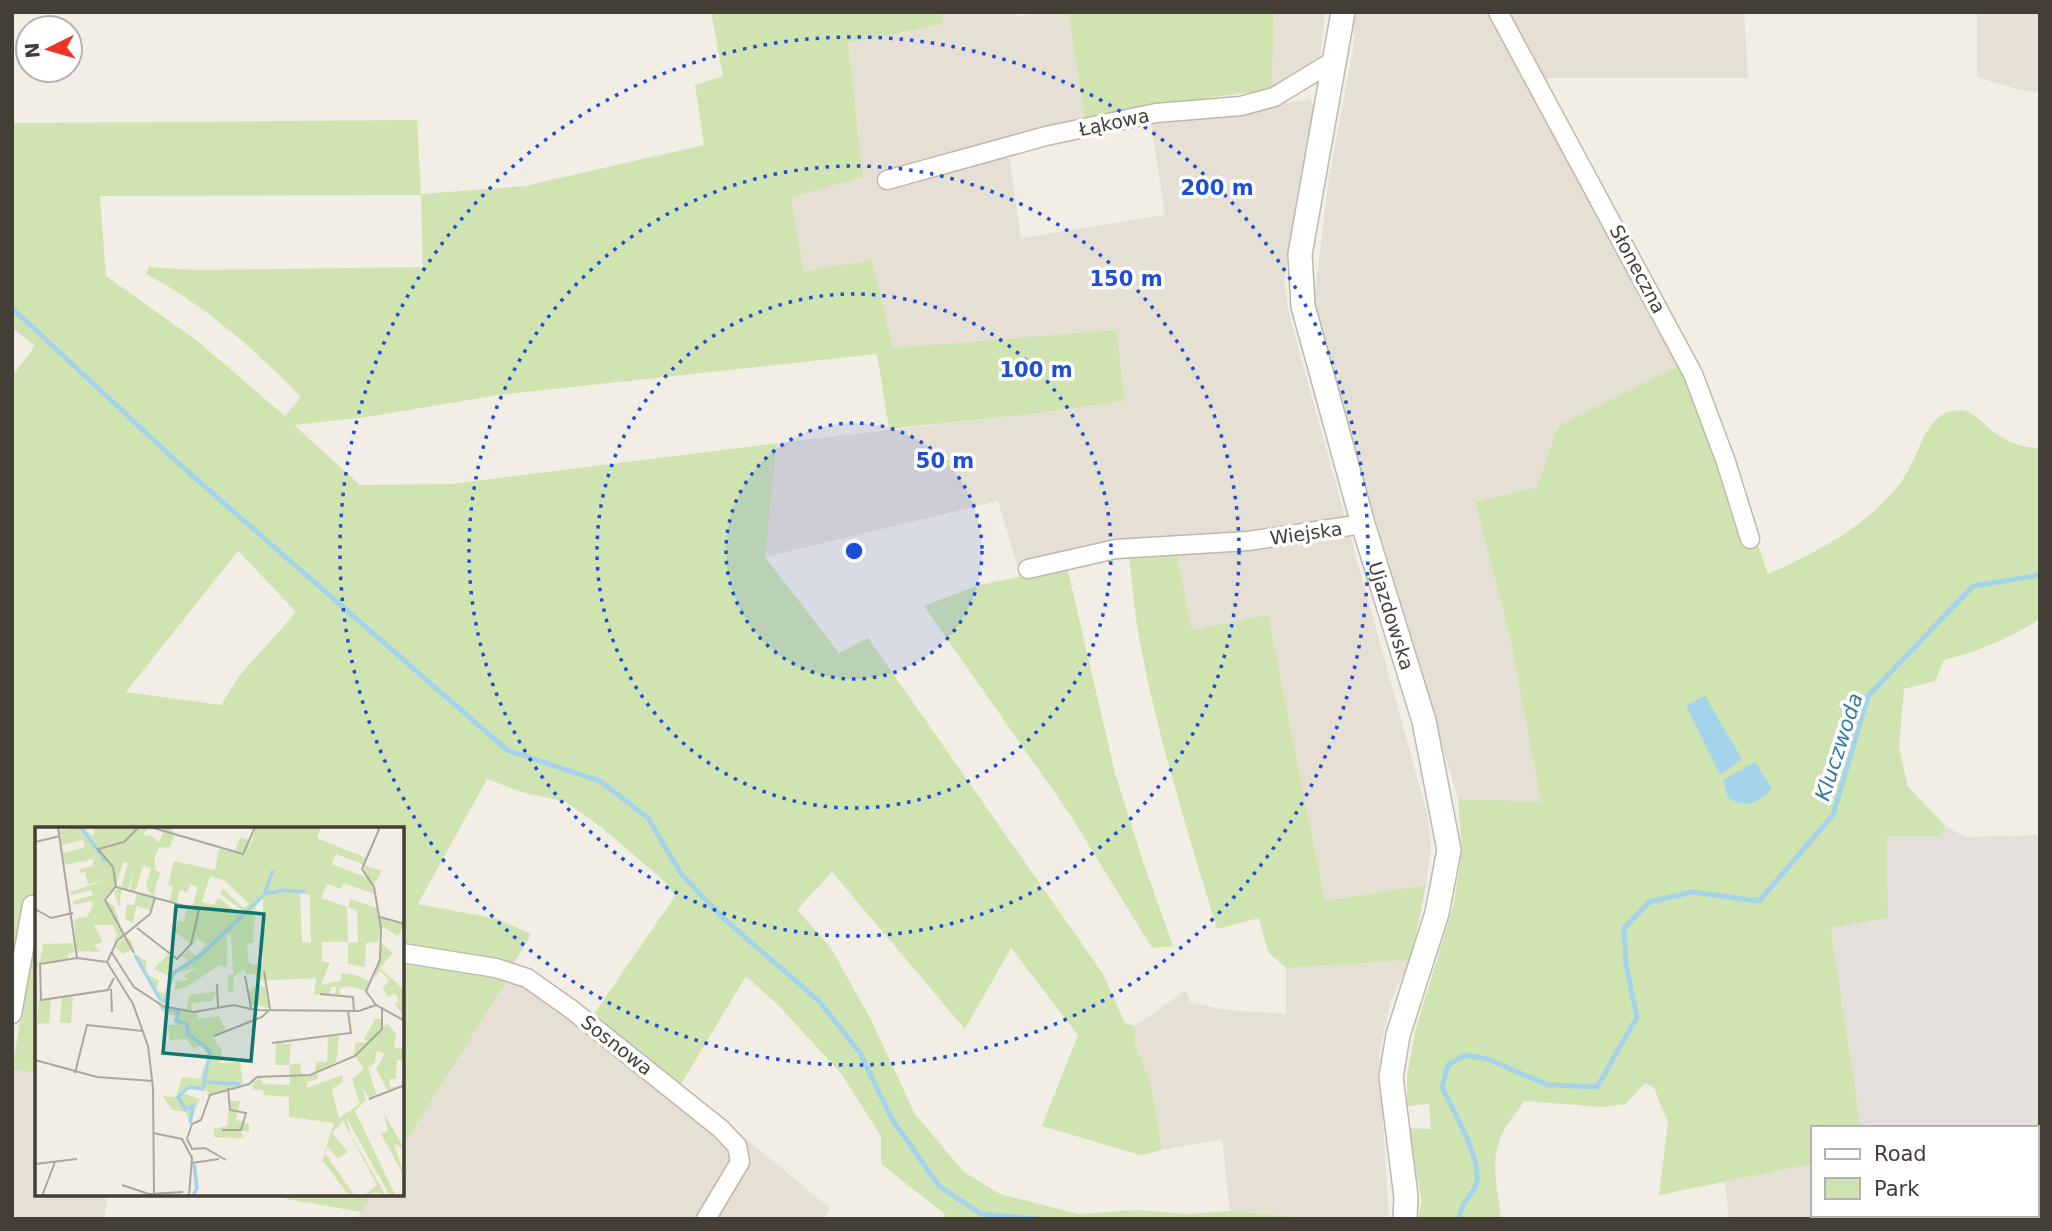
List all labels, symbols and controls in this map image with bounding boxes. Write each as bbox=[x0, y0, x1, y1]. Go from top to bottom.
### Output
north arrow bbox=[14, 14, 84, 84]
text: N bbox=[20, 42, 44, 59]
street label: Łąkowa bbox=[1076, 104, 1151, 140]
text: 200 m bbox=[1180, 176, 1254, 200]
street label: Słoneczna bbox=[1606, 221, 1670, 317]
text: 150 m bbox=[1089, 267, 1163, 291]
text: 100 m bbox=[999, 358, 1073, 382]
text: 50 m bbox=[916, 449, 974, 473]
street label: Wiejska bbox=[1268, 517, 1344, 549]
centre of rings bbox=[842, 539, 866, 563]
street label: Ujazdowska bbox=[1364, 559, 1419, 673]
water label: Kluczwoda bbox=[1810, 690, 1868, 804]
inset map bbox=[35, 827, 404, 1196]
street label: Sosnowa bbox=[577, 1010, 657, 1080]
legend bbox=[1811, 1126, 2038, 1217]
text: Road bbox=[1874, 1142, 1927, 1166]
text: Park bbox=[1874, 1177, 1920, 1201]

